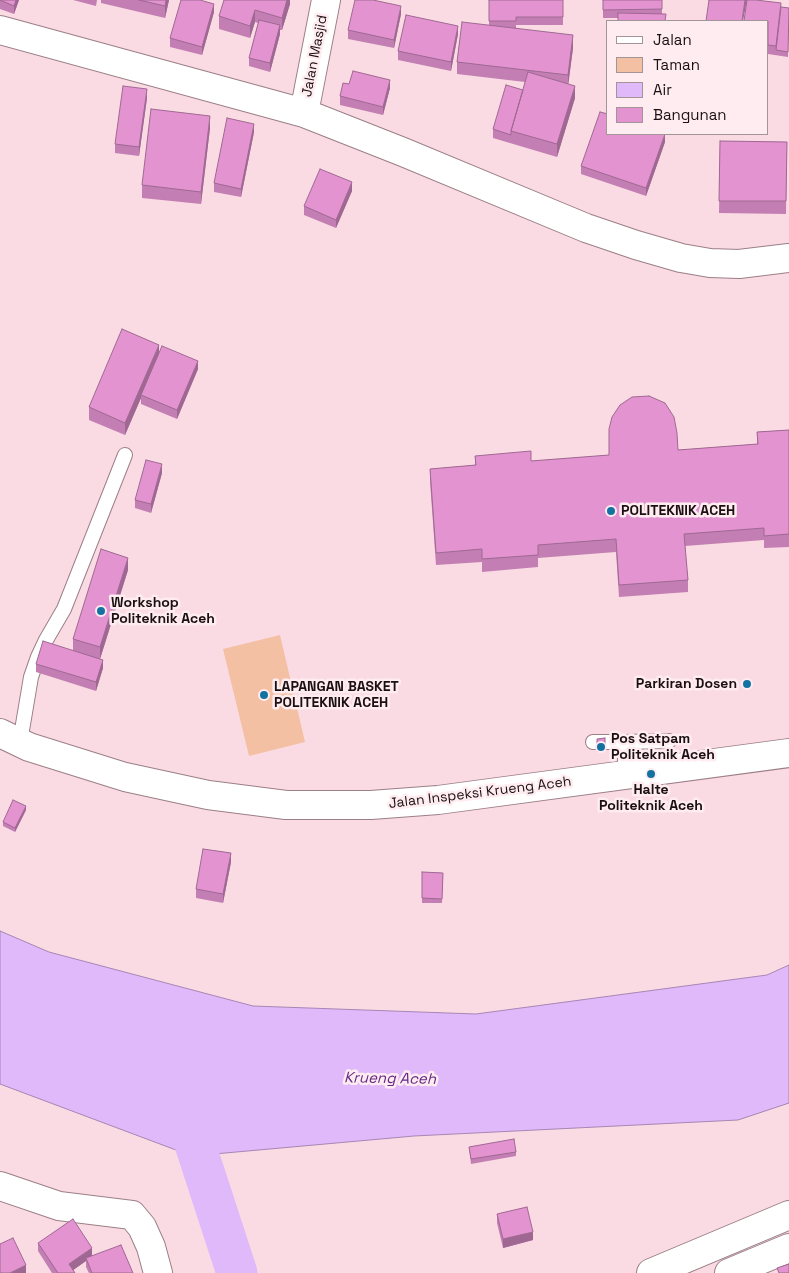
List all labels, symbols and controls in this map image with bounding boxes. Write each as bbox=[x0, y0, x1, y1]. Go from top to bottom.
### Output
street label: Jalan Masjid bbox=[299, 14, 331, 98]
legend bbox=[606, 20, 769, 135]
text: Jalan bbox=[653, 30, 692, 49]
text: Taman bbox=[653, 55, 700, 74]
text: Air bbox=[653, 80, 672, 99]
text: Bangunan bbox=[653, 105, 727, 124]
place label: POLITEKNIK ACEH bbox=[621, 503, 735, 519]
marker: POLITEKNIK ACEH bbox=[605, 505, 617, 517]
place label: Workshop Politeknik Aceh bbox=[111, 595, 215, 628]
marker: Workshop Politeknik Aceh bbox=[95, 605, 107, 617]
place label: Parkiran Dosen bbox=[636, 676, 737, 692]
marker: Parkiran Dosen bbox=[741, 678, 753, 690]
place label: LAPANGAN BASKET POLITEKNIK ACEH bbox=[274, 679, 399, 712]
marker: LAPANGAN BASKET POLITEKNIK ACEH bbox=[258, 689, 270, 701]
place label: Pos Satpam Politeknik Aceh bbox=[611, 731, 715, 764]
marker: Pos Satpam Politeknik Aceh bbox=[595, 741, 607, 753]
marker: Halte Politeknik Aceh bbox=[645, 768, 657, 780]
street label: Jalan Inspeksi Krueng Aceh bbox=[388, 773, 572, 813]
place label: Halte Politeknik Aceh bbox=[599, 782, 703, 814]
water label: Krueng Aceh bbox=[344, 1069, 436, 1089]

